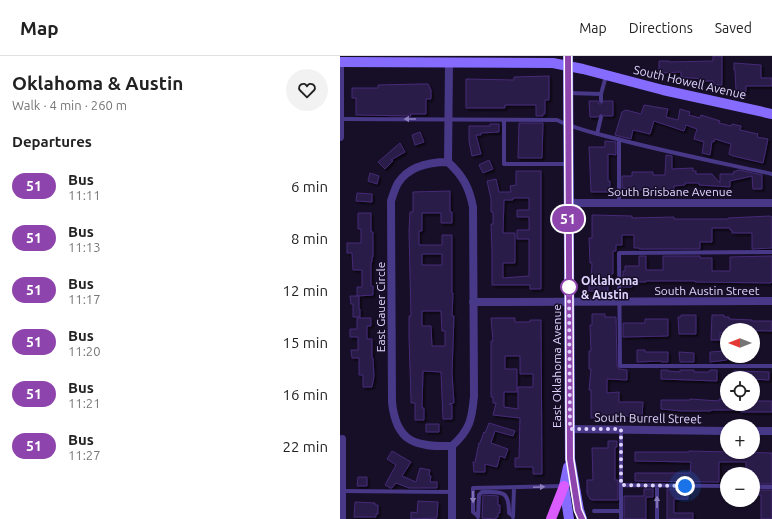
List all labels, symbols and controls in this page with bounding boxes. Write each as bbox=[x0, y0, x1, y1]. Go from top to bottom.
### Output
text: Map bbox=[20, 17, 59, 39]
text: Map bbox=[579, 20, 607, 36]
text: Directions bbox=[629, 20, 693, 36]
text: Saved bbox=[715, 20, 752, 36]
street label: South Howell Avenue bbox=[632, 63, 748, 101]
button: heart bbox=[286, 69, 328, 111]
text: Oklahoma & Austin bbox=[12, 72, 183, 94]
text: Walk · 4 min · 260 m bbox=[12, 98, 127, 112]
one-way arrow bbox=[403, 116, 416, 122]
text: Departures bbox=[12, 133, 92, 150]
text: Bus bbox=[68, 171, 94, 188]
text: 51 bbox=[26, 178, 42, 194]
text: 6 min bbox=[291, 178, 328, 195]
street label: South Brisbane Avenue bbox=[608, 185, 732, 198]
text: 11:11 bbox=[68, 188, 101, 202]
line badge: 51 bbox=[550, 206, 586, 232]
text: 51 bbox=[560, 211, 576, 227]
text: Bus bbox=[68, 223, 94, 240]
text: 51 bbox=[26, 230, 42, 246]
text: 8 min bbox=[291, 230, 328, 247]
text: 11:13 bbox=[68, 240, 101, 254]
street label: East Gauer Circle bbox=[374, 262, 387, 352]
place label: Oklahoma & Austin bbox=[581, 274, 639, 301]
text: Bus bbox=[68, 275, 94, 292]
marker: Oklahoma & Austin bbox=[560, 278, 578, 296]
text: 51 bbox=[26, 282, 42, 298]
text: 12 min bbox=[282, 282, 328, 299]
street label: South Austin Street bbox=[654, 284, 760, 297]
text: 11:17 bbox=[68, 292, 101, 306]
street label: East Oklahoma Avenue bbox=[550, 304, 563, 428]
north arrow bbox=[720, 323, 760, 363]
map controls bbox=[720, 323, 760, 507]
text: Bus bbox=[68, 327, 94, 344]
text: 51 bbox=[26, 334, 42, 350]
text: 15 min bbox=[282, 334, 328, 351]
text: 11:20 bbox=[68, 344, 101, 358]
button: locate bbox=[720, 371, 760, 411]
text: Bus bbox=[68, 379, 94, 396]
text: 51 bbox=[26, 386, 42, 402]
text: 16 min bbox=[282, 386, 328, 403]
text: 11:21 bbox=[68, 396, 101, 410]
street label: South Burrell Street bbox=[594, 411, 702, 425]
button: + bbox=[720, 419, 760, 459]
text: Bus bbox=[68, 431, 94, 448]
text: 51 bbox=[26, 438, 42, 454]
text: 22 min bbox=[282, 438, 328, 455]
text: 11:27 bbox=[68, 448, 101, 462]
button: − bbox=[720, 467, 760, 507]
your location bbox=[675, 476, 695, 496]
one-way arrow bbox=[533, 484, 546, 490]
one-way arrow bbox=[470, 491, 476, 504]
one-way arrow bbox=[654, 495, 660, 508]

